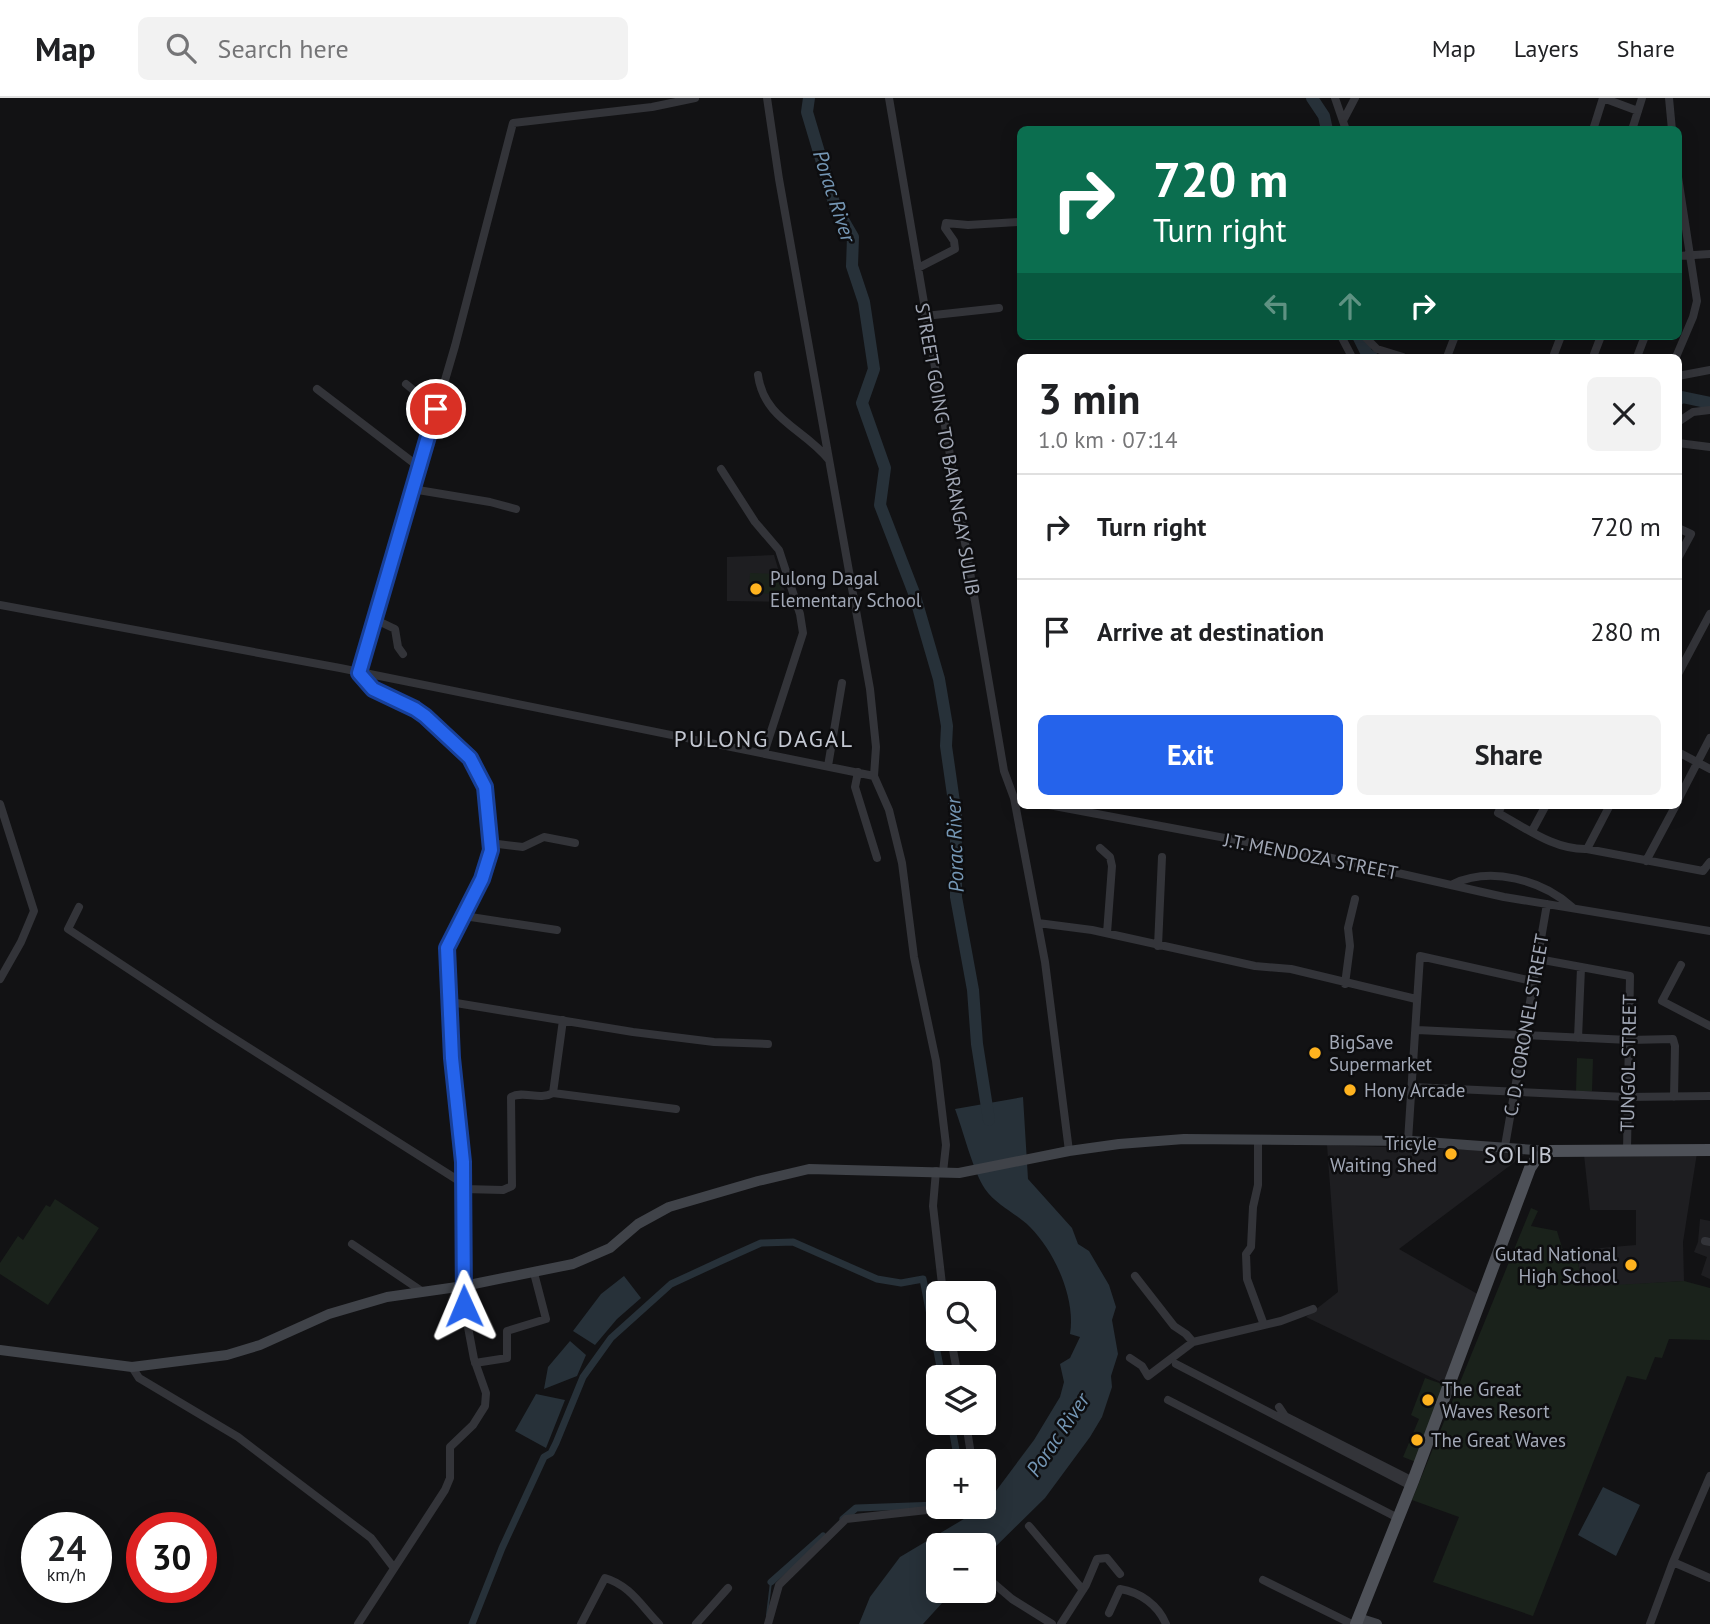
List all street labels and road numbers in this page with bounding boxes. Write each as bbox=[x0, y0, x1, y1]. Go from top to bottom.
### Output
street label: STREET GOING TO BARANGAY SULIB bbox=[910, 301, 986, 597]
street label: J.T. MENDOZA STREET bbox=[1221, 827, 1400, 885]
street label: C. D. CORONEL STREET bbox=[1498, 931, 1554, 1118]
street label: TUNGOL STREET bbox=[1615, 994, 1641, 1132]

